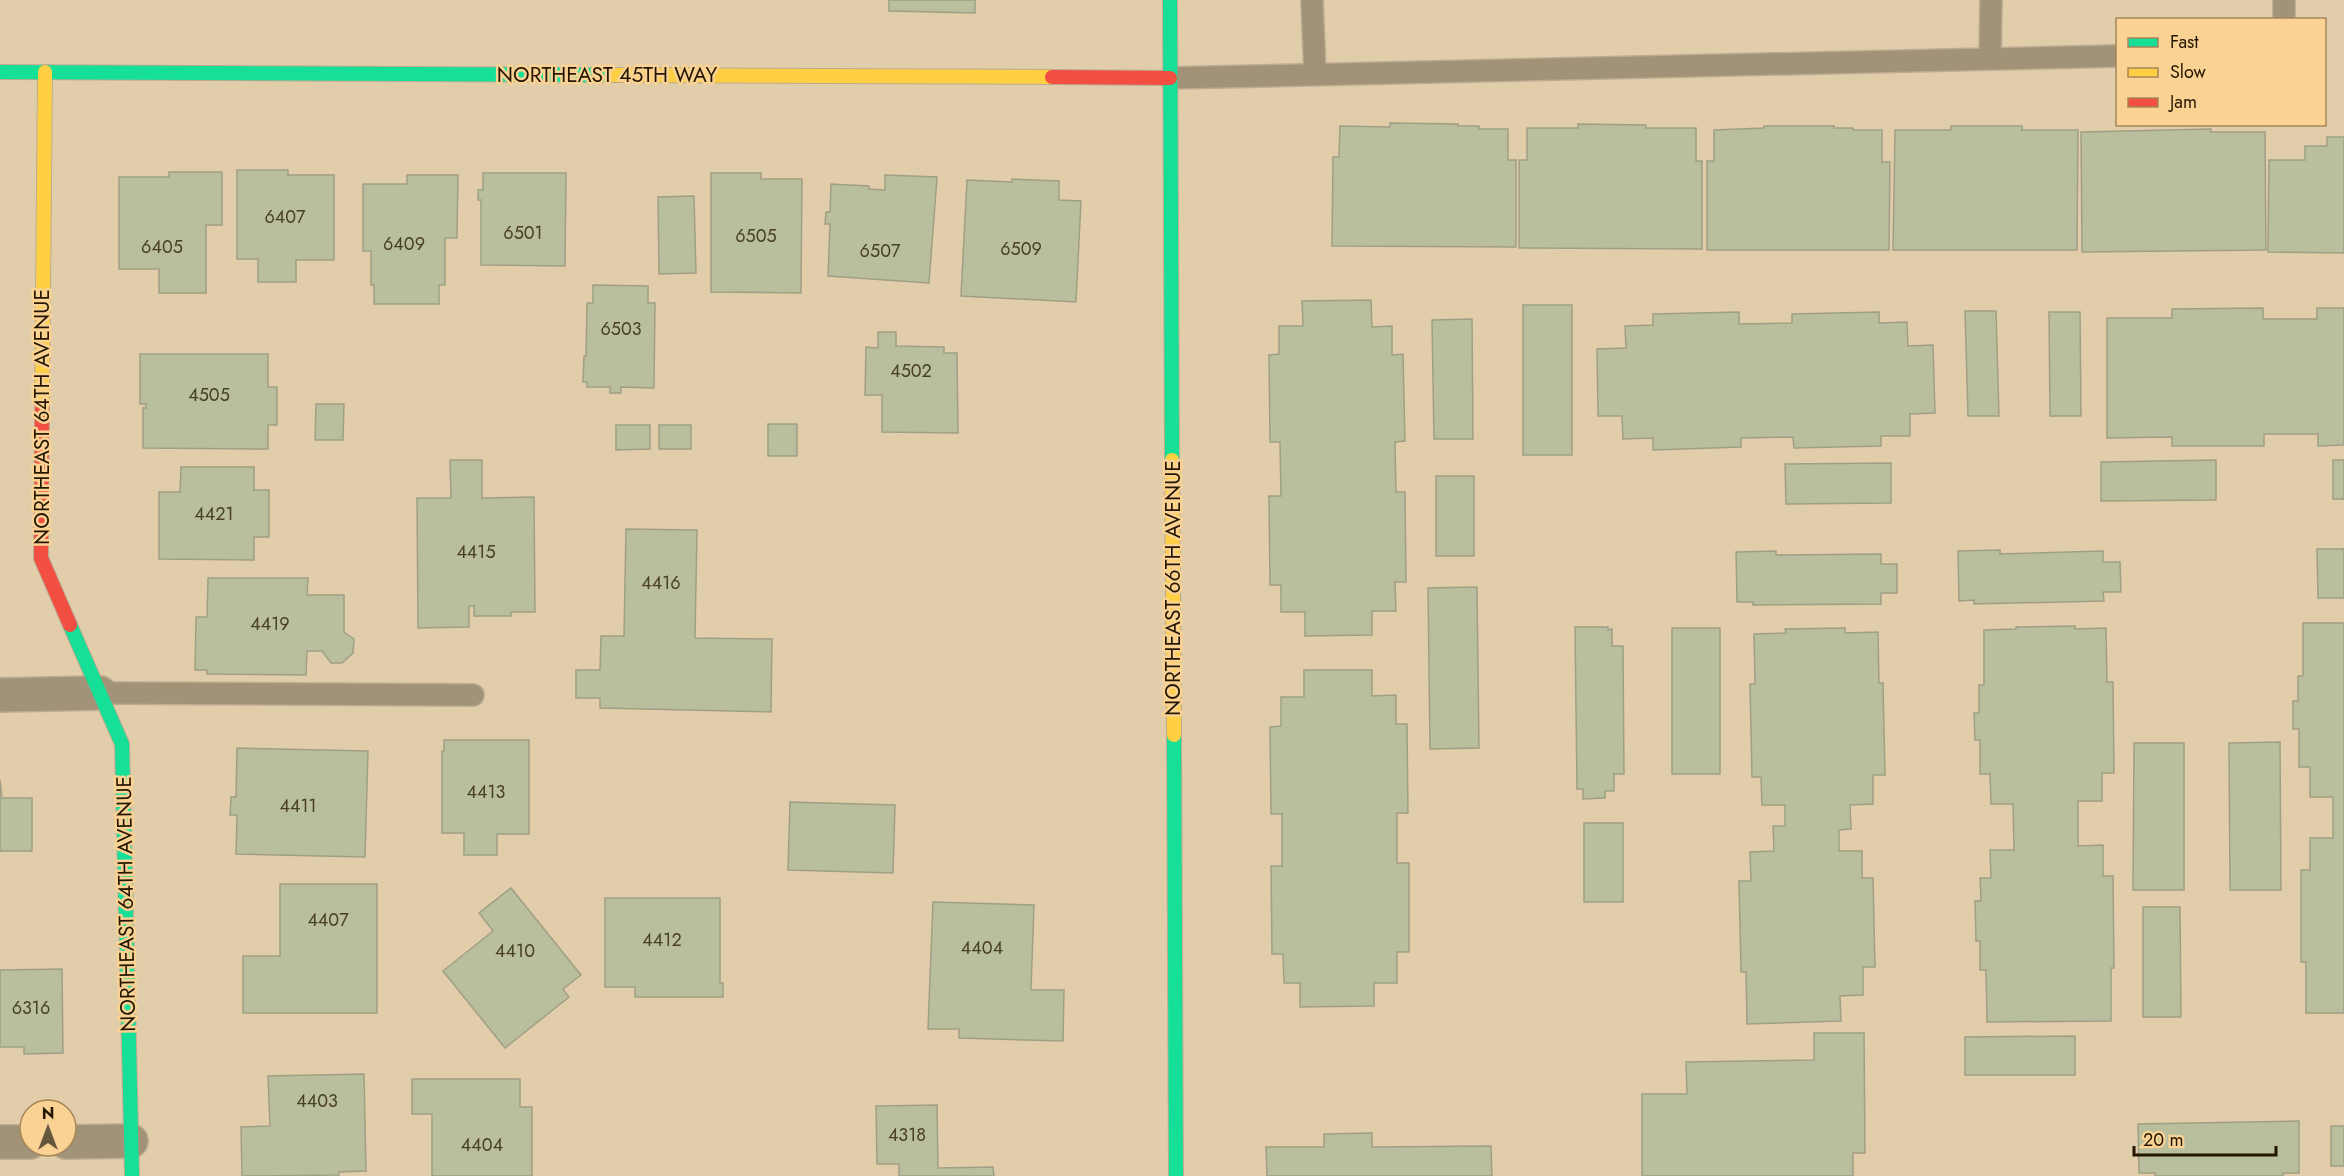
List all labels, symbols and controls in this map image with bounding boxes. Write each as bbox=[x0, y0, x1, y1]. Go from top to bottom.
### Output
legend bbox=[2116, 18, 2326, 126]
text: Fast bbox=[2170, 29, 2199, 55]
text: Slow bbox=[2170, 59, 2207, 85]
street label: NORTHEAST 45TH WAY bbox=[497, 60, 717, 90]
text: Jam bbox=[2168, 89, 2197, 115]
house number: 6407 bbox=[264, 204, 306, 230]
house number: 6501 bbox=[503, 220, 543, 246]
house number: 6505 bbox=[735, 223, 777, 249]
house number: 6409 bbox=[383, 231, 425, 257]
house number: 6405 bbox=[141, 234, 183, 260]
house number: 6509 bbox=[1000, 236, 1042, 262]
house number: 6507 bbox=[860, 238, 901, 264]
street label: NORTHEAST 64TH AVENUE bbox=[27, 289, 57, 545]
house number: 6503 bbox=[600, 316, 642, 342]
house number: 4502 bbox=[890, 358, 932, 384]
house number: 4505 bbox=[188, 382, 230, 408]
street label: NORTHEAST 66TH AVENUE bbox=[1158, 460, 1188, 716]
house number: 4421 bbox=[194, 501, 234, 527]
house number: 4415 bbox=[456, 539, 496, 565]
house number: 4416 bbox=[641, 570, 681, 596]
house number: 4419 bbox=[250, 611, 290, 637]
street label: NORTHEAST 64TH AVENUE bbox=[109, 776, 143, 1032]
house number: 4413 bbox=[467, 779, 506, 805]
house number: 4411 bbox=[279, 793, 317, 819]
house number: 4407 bbox=[307, 907, 349, 933]
house number: 4412 bbox=[642, 927, 682, 953]
house number: 4404 bbox=[961, 935, 1003, 961]
house number: 4410 bbox=[495, 938, 535, 964]
house number: 6316 bbox=[12, 995, 50, 1021]
house number: 4403 bbox=[296, 1088, 338, 1114]
north arrow bbox=[18, 1098, 78, 1158]
text: N bbox=[42, 1102, 54, 1125]
scale bar bbox=[2134, 1119, 2276, 1157]
house number: 4318 bbox=[888, 1122, 926, 1148]
text: 20 m bbox=[2143, 1127, 2183, 1153]
house number: 4404 bbox=[461, 1132, 503, 1158]

